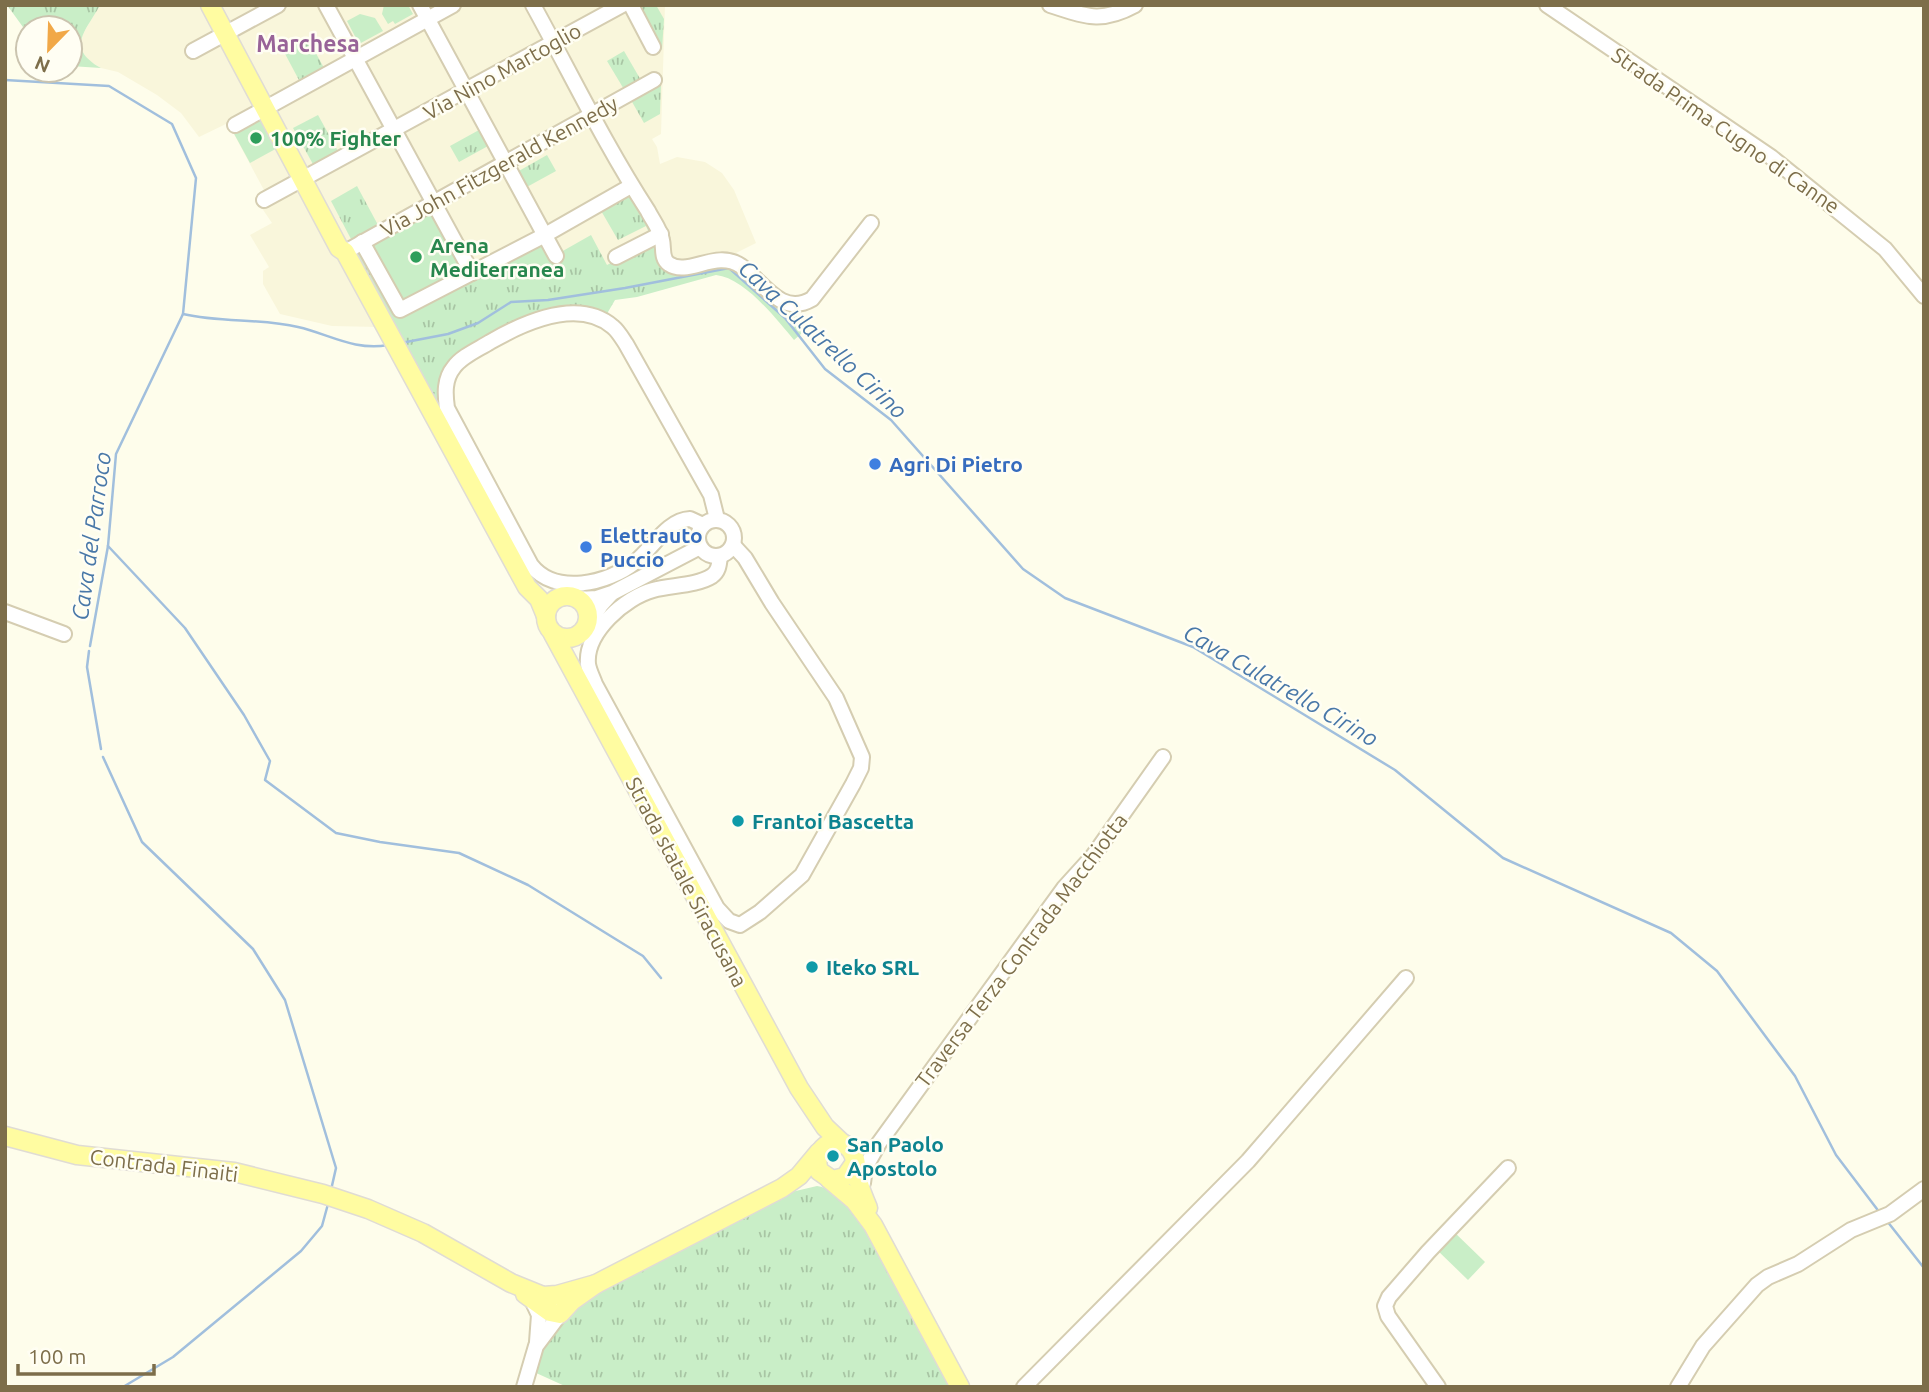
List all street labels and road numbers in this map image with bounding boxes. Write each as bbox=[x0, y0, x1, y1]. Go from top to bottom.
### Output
street label: Via Nino Martoglio bbox=[419, 18, 585, 124]
street label: Strada Prima Cugno di Canne bbox=[1607, 42, 1845, 218]
street label: Via John Fitzgerald Kennedy bbox=[376, 91, 622, 241]
street label: Strada statale Siracusana bbox=[621, 773, 753, 991]
street label: Traversa Terza Contrada Macchiotta bbox=[910, 808, 1132, 1092]
street label: Contrada Finaiti bbox=[88, 1144, 240, 1186]

